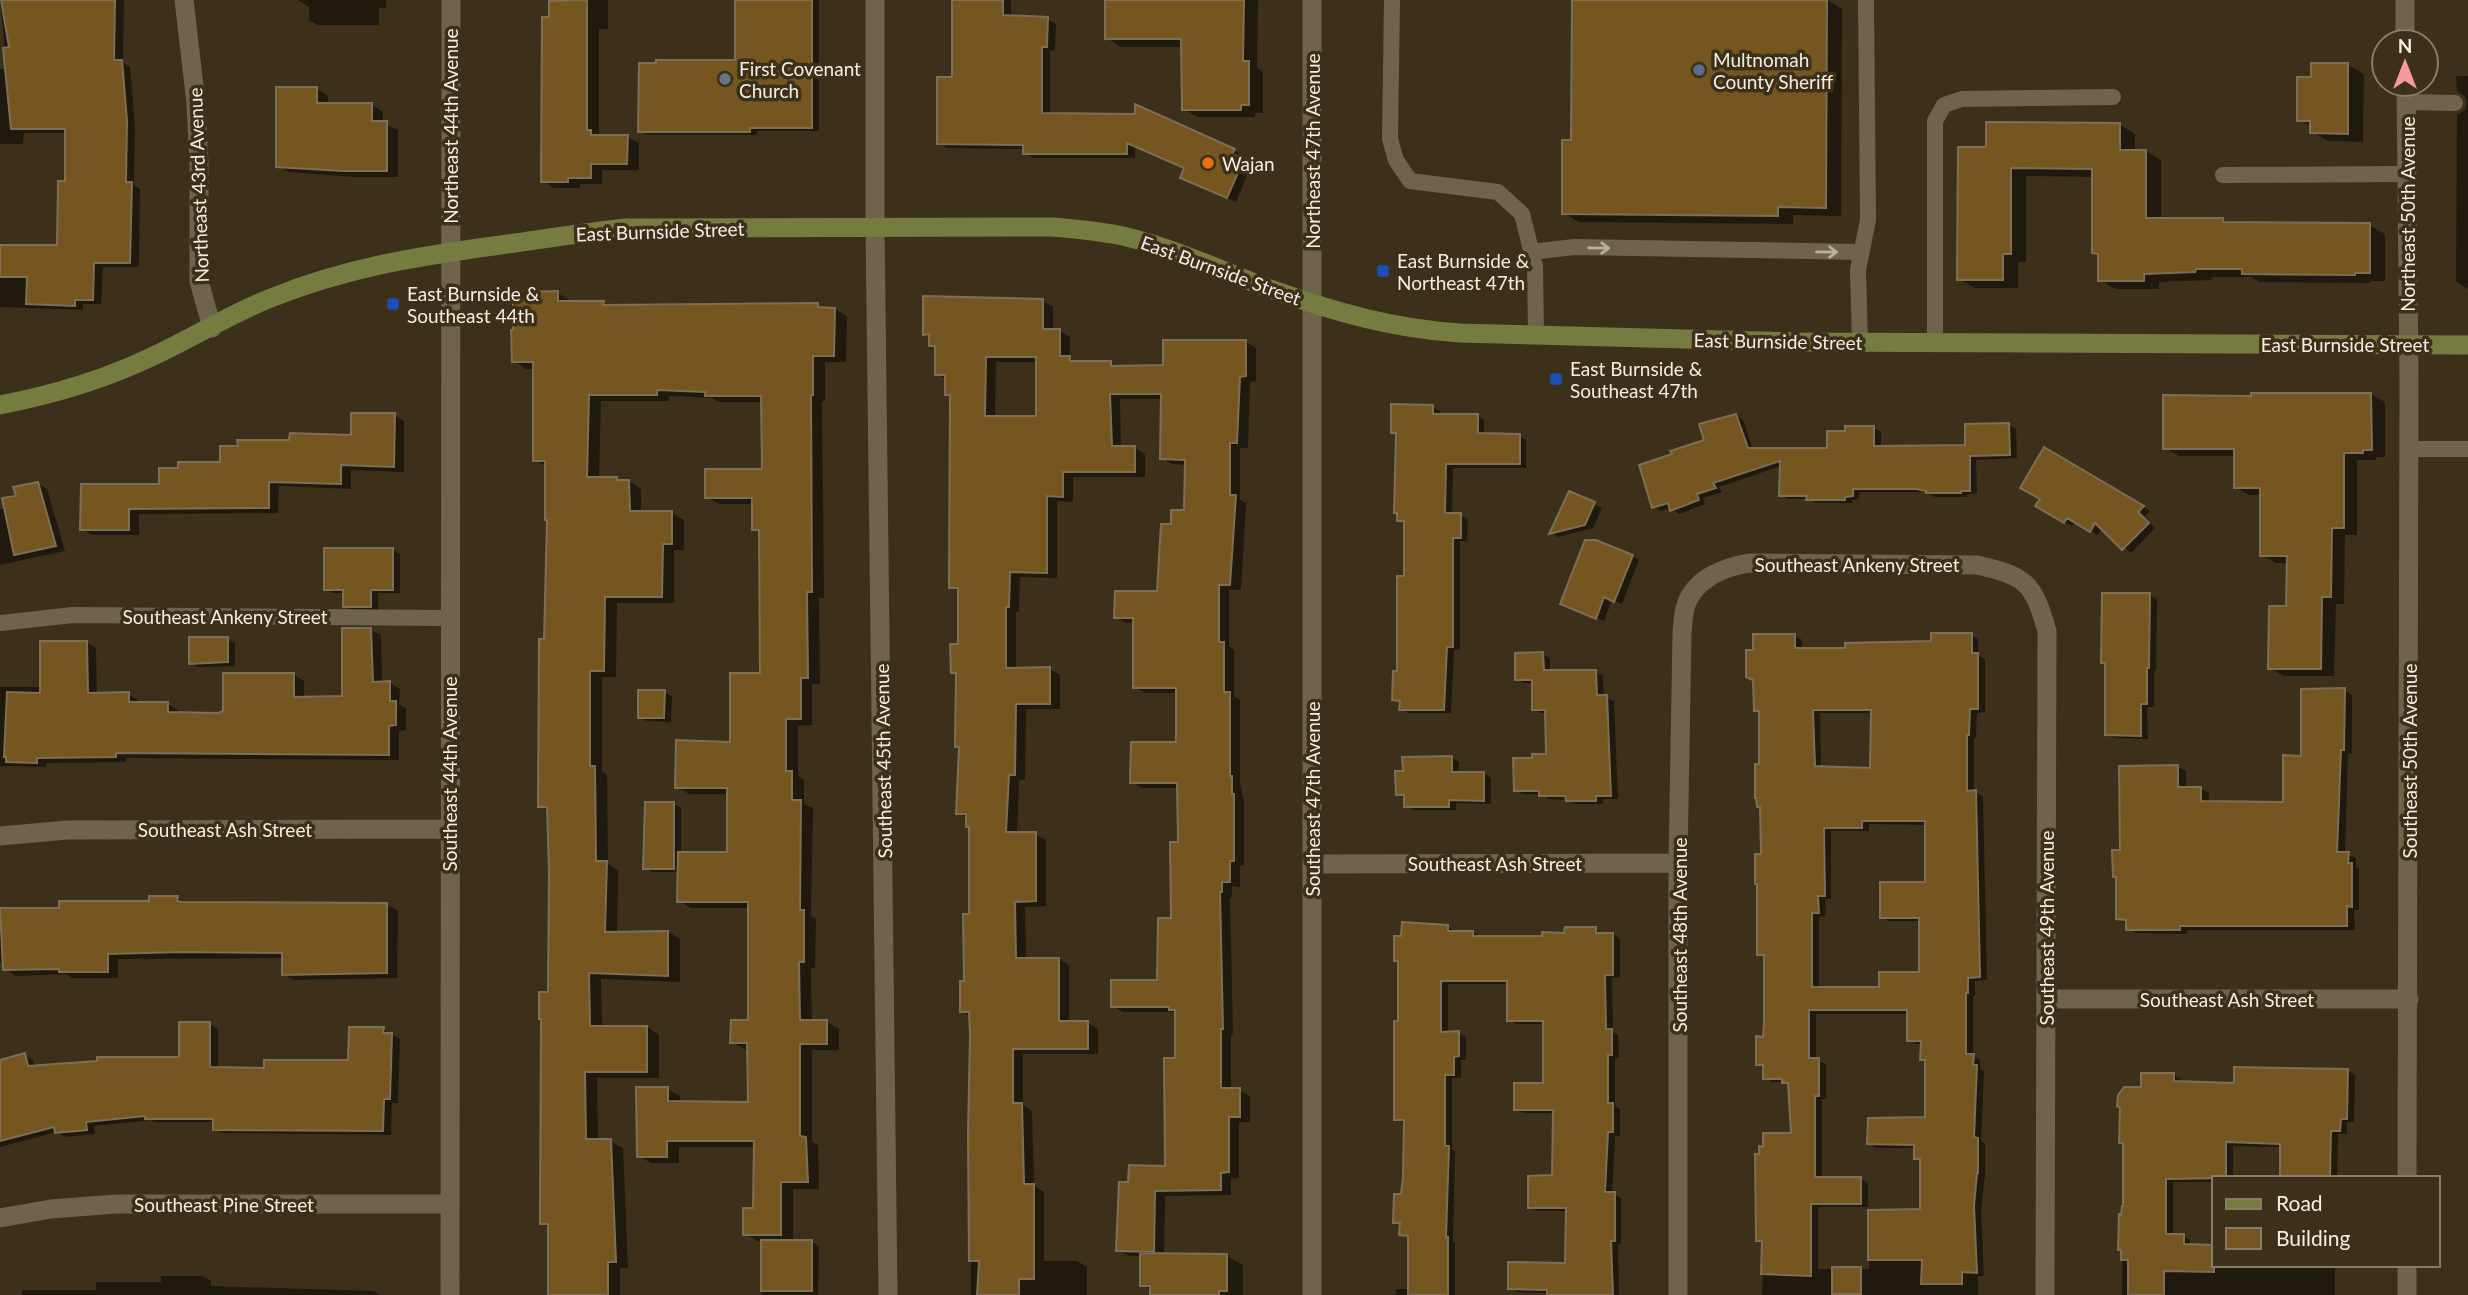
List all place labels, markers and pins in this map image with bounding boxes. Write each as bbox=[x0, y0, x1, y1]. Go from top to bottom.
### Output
place label: Multnomah County Sheriff bbox=[1713, 48, 1834, 93]
place label: First Covenant Church bbox=[739, 57, 861, 102]
marker: Multnomah County Sheriff bbox=[1691, 62, 1707, 78]
marker: First Covenant Church bbox=[717, 71, 733, 87]
place label: Wajan bbox=[1222, 152, 1275, 175]
marker: Wajan bbox=[1200, 155, 1216, 171]
place label: East Burnside & Northeast 47th bbox=[1397, 249, 1530, 294]
marker: East Burnside & Northeast 47th bbox=[1375, 263, 1391, 279]
place label: East Burnside & Southeast 44th bbox=[407, 282, 540, 327]
marker: East Burnside & Southeast 44th bbox=[385, 296, 401, 312]
place label: East Burnside & Southeast 47th bbox=[1570, 357, 1703, 402]
marker: East Burnside & Southeast 47th bbox=[1548, 371, 1564, 387]

